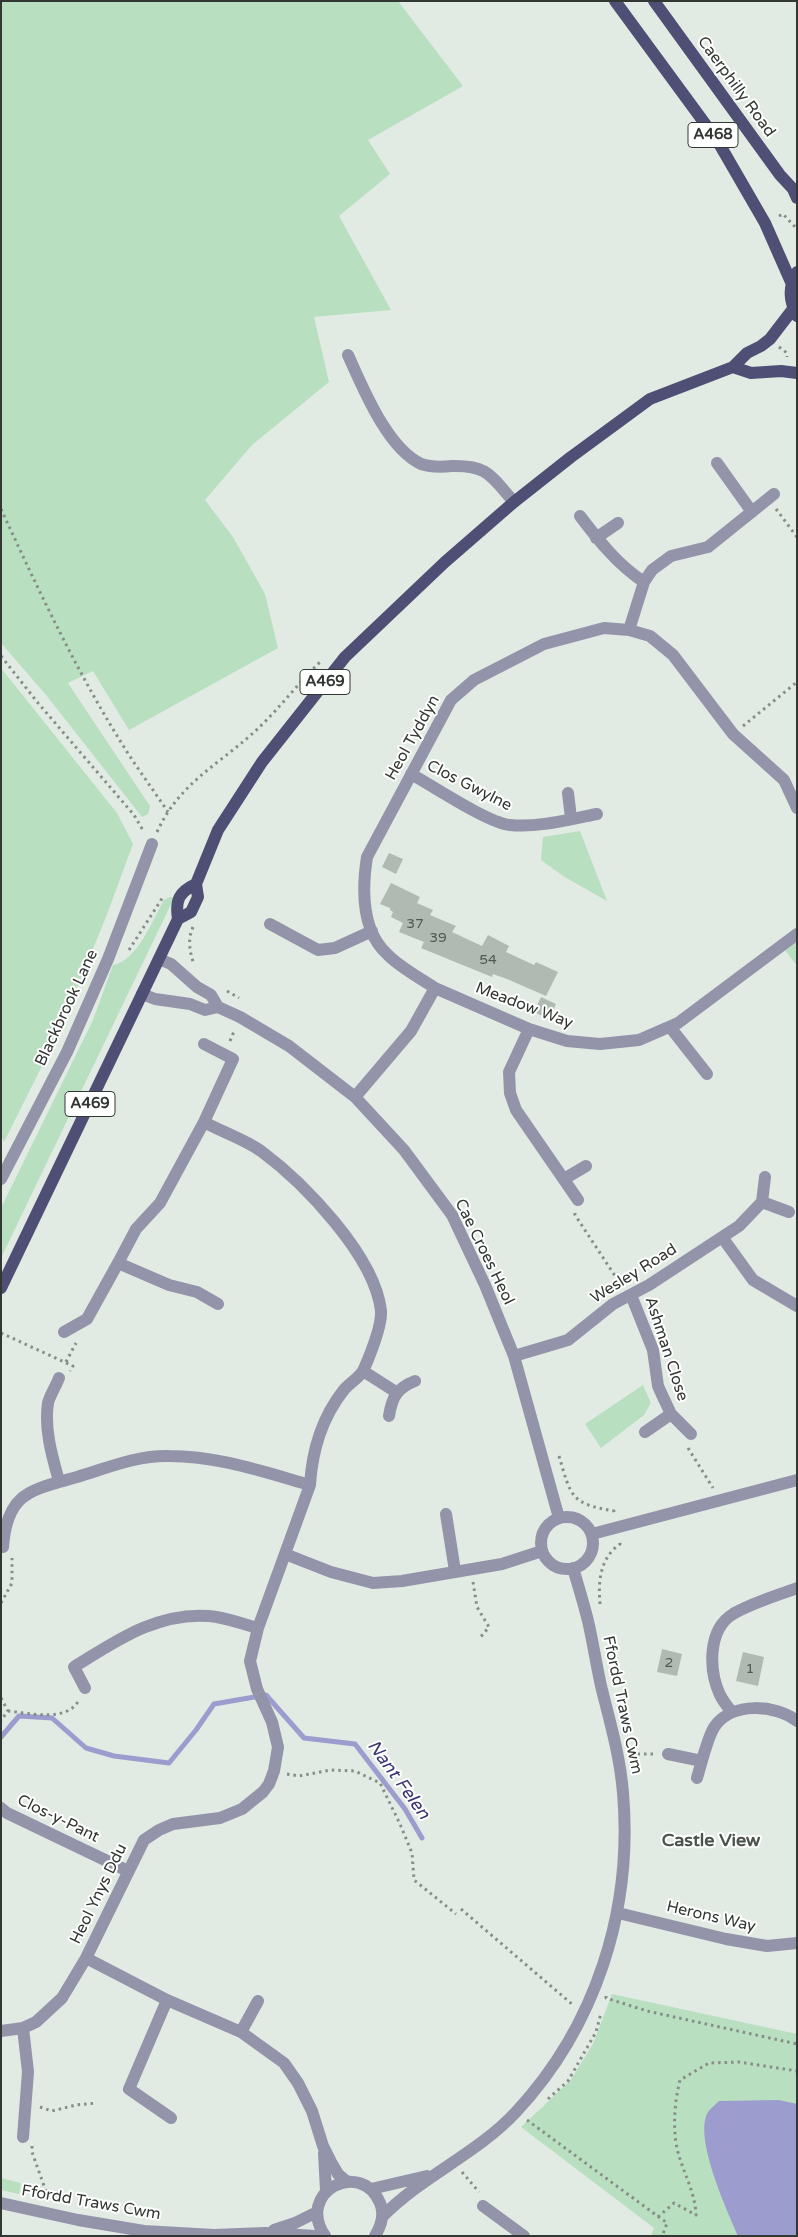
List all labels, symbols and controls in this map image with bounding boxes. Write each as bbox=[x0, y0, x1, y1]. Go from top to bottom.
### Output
street label: Caerphilly Road bbox=[693, 33, 779, 141]
road number: A468 bbox=[688, 122, 738, 148]
road number: A469 bbox=[300, 670, 350, 694]
street label: Heol Tyddyn bbox=[382, 692, 444, 784]
street label: Clos Gwylne bbox=[423, 756, 515, 816]
house number: 37 bbox=[406, 916, 424, 932]
house number: 39 bbox=[429, 930, 447, 946]
street label: Blackbrook Lane bbox=[32, 947, 102, 1069]
house number: 54 bbox=[479, 952, 497, 968]
street label: Meadow Way bbox=[473, 979, 575, 1033]
road number: A469 bbox=[65, 1092, 115, 1116]
street label: Cae Croes Heol bbox=[450, 1196, 518, 1308]
street label: Wesley Road bbox=[587, 1240, 681, 1308]
street label: Ashman Close bbox=[640, 1294, 692, 1404]
street label: Ffordd Traws Cwm bbox=[598, 1634, 646, 1776]
house number: 2 bbox=[665, 1655, 673, 1671]
house number: 1 bbox=[746, 1661, 754, 1677]
water label: Nant Felen bbox=[362, 1736, 434, 1824]
street label: Clos-y-Pant bbox=[14, 1791, 102, 1847]
district label: Castle View bbox=[662, 1830, 760, 1852]
street label: Heol Ynys Ddu bbox=[66, 1841, 132, 1947]
street label: Herons Way bbox=[664, 1897, 758, 1937]
street label: Ffordd Traws Cwm bbox=[20, 2181, 162, 2225]

